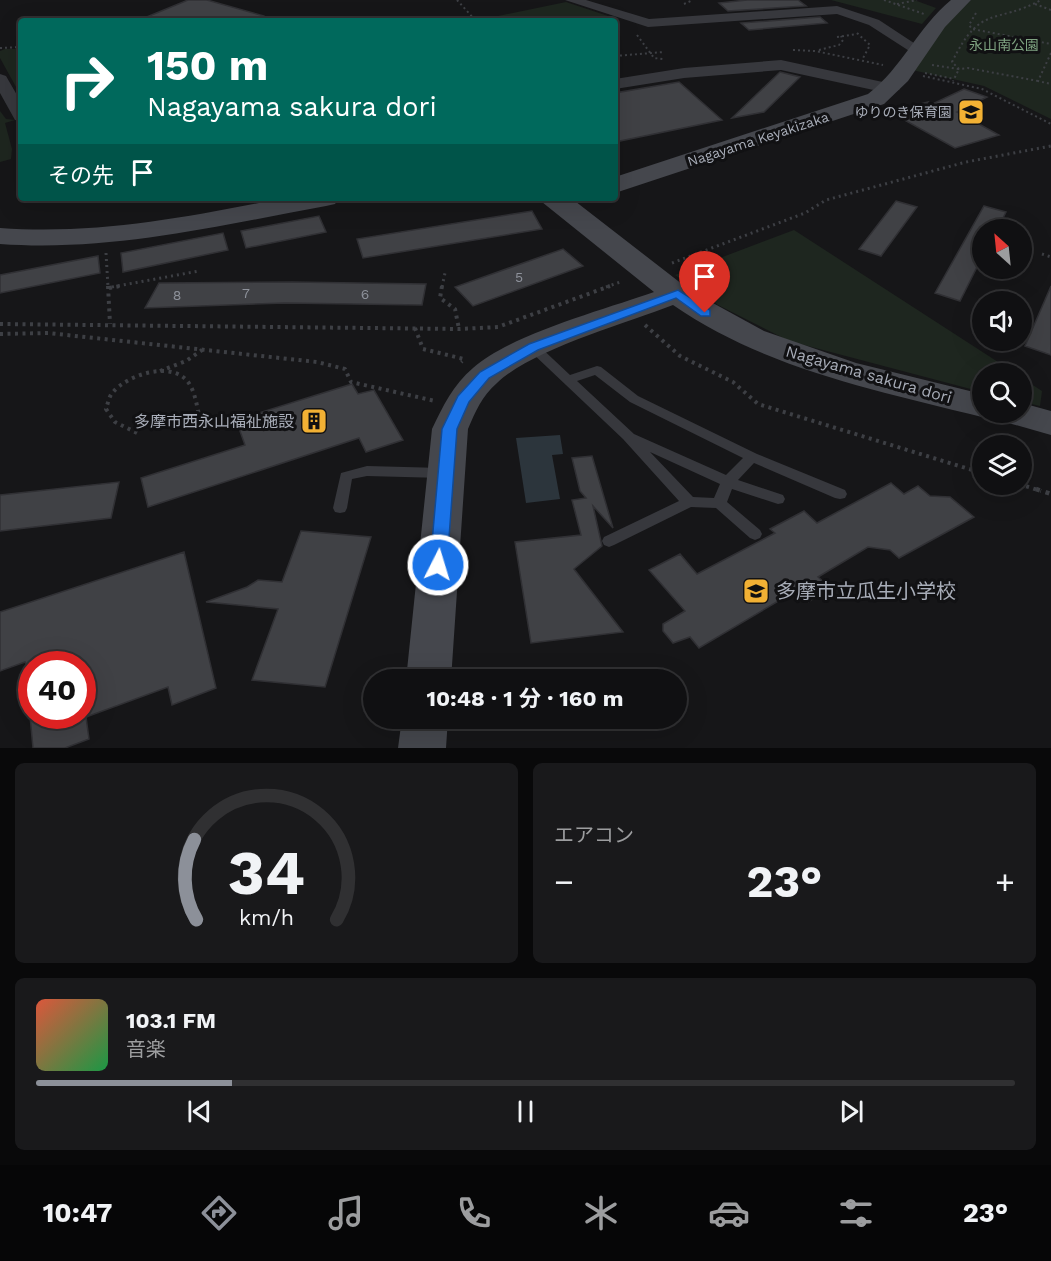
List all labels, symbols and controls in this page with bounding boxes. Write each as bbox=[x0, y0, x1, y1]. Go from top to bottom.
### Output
park label: 永山南公園 bbox=[969, 37, 1039, 53]
text: 150 m bbox=[147, 41, 268, 90]
icon: right bbox=[48, 42, 126, 120]
text: Nagayama sakura dori bbox=[147, 91, 437, 123]
school or university icon: ゆりのき保育園 bbox=[956, 97, 986, 127]
place label: ゆりのき保育園 bbox=[854, 104, 952, 120]
street label: Nagayama Keyakizaka bbox=[685, 109, 831, 169]
icon: arrive bbox=[126, 156, 159, 189]
text: その先 bbox=[48, 163, 114, 188]
north arrow bbox=[972, 219, 1032, 279]
map controls bbox=[972, 219, 1032, 495]
pin bbox=[679, 251, 730, 313]
icon: arrive bbox=[688, 260, 721, 293]
house number: 5 bbox=[515, 269, 523, 285]
house number: 7 bbox=[242, 285, 250, 301]
house number: 6 bbox=[361, 286, 369, 302]
house number: 8 bbox=[173, 287, 181, 303]
button: sound bbox=[972, 291, 1032, 351]
street label: Nagayama sakura dori bbox=[784, 342, 954, 407]
button: search bbox=[972, 363, 1032, 423]
building icon: 多摩市西永山福祉施設 bbox=[299, 406, 329, 436]
place label: 多摩市西永山福祉施設 bbox=[134, 412, 294, 431]
button: layers bbox=[972, 435, 1032, 495]
position arrow bbox=[406, 533, 470, 597]
school or university icon: 多摩市立瓜生小学校 bbox=[741, 576, 771, 606]
place label: 多摩市立瓜生小学校 bbox=[776, 579, 956, 603]
speed limit sign: 40 bbox=[18, 651, 96, 729]
text: 10:48 · 1 分 · 160 m bbox=[426, 686, 624, 711]
text: エアコン bbox=[554, 823, 634, 847]
text: 34 bbox=[228, 836, 305, 909]
text: 23° bbox=[747, 855, 822, 908]
text: − bbox=[554, 862, 574, 901]
text: + bbox=[995, 862, 1015, 901]
text: km/h bbox=[239, 905, 294, 930]
text: 103.1 FM bbox=[126, 1008, 216, 1033]
text: 音楽 bbox=[126, 1037, 166, 1061]
icon: previous bbox=[183, 1095, 216, 1128]
icon: pause bbox=[509, 1095, 542, 1128]
icon: next bbox=[835, 1095, 868, 1128]
icon: directions bbox=[198, 1192, 240, 1234]
icon: music bbox=[325, 1192, 367, 1234]
icon: phone bbox=[453, 1192, 495, 1234]
icon: climate bbox=[580, 1192, 622, 1234]
icon: car bbox=[708, 1192, 750, 1234]
icon: filters bbox=[835, 1192, 877, 1234]
text: 10:47 bbox=[43, 1197, 112, 1229]
text: 23° bbox=[963, 1197, 1008, 1229]

